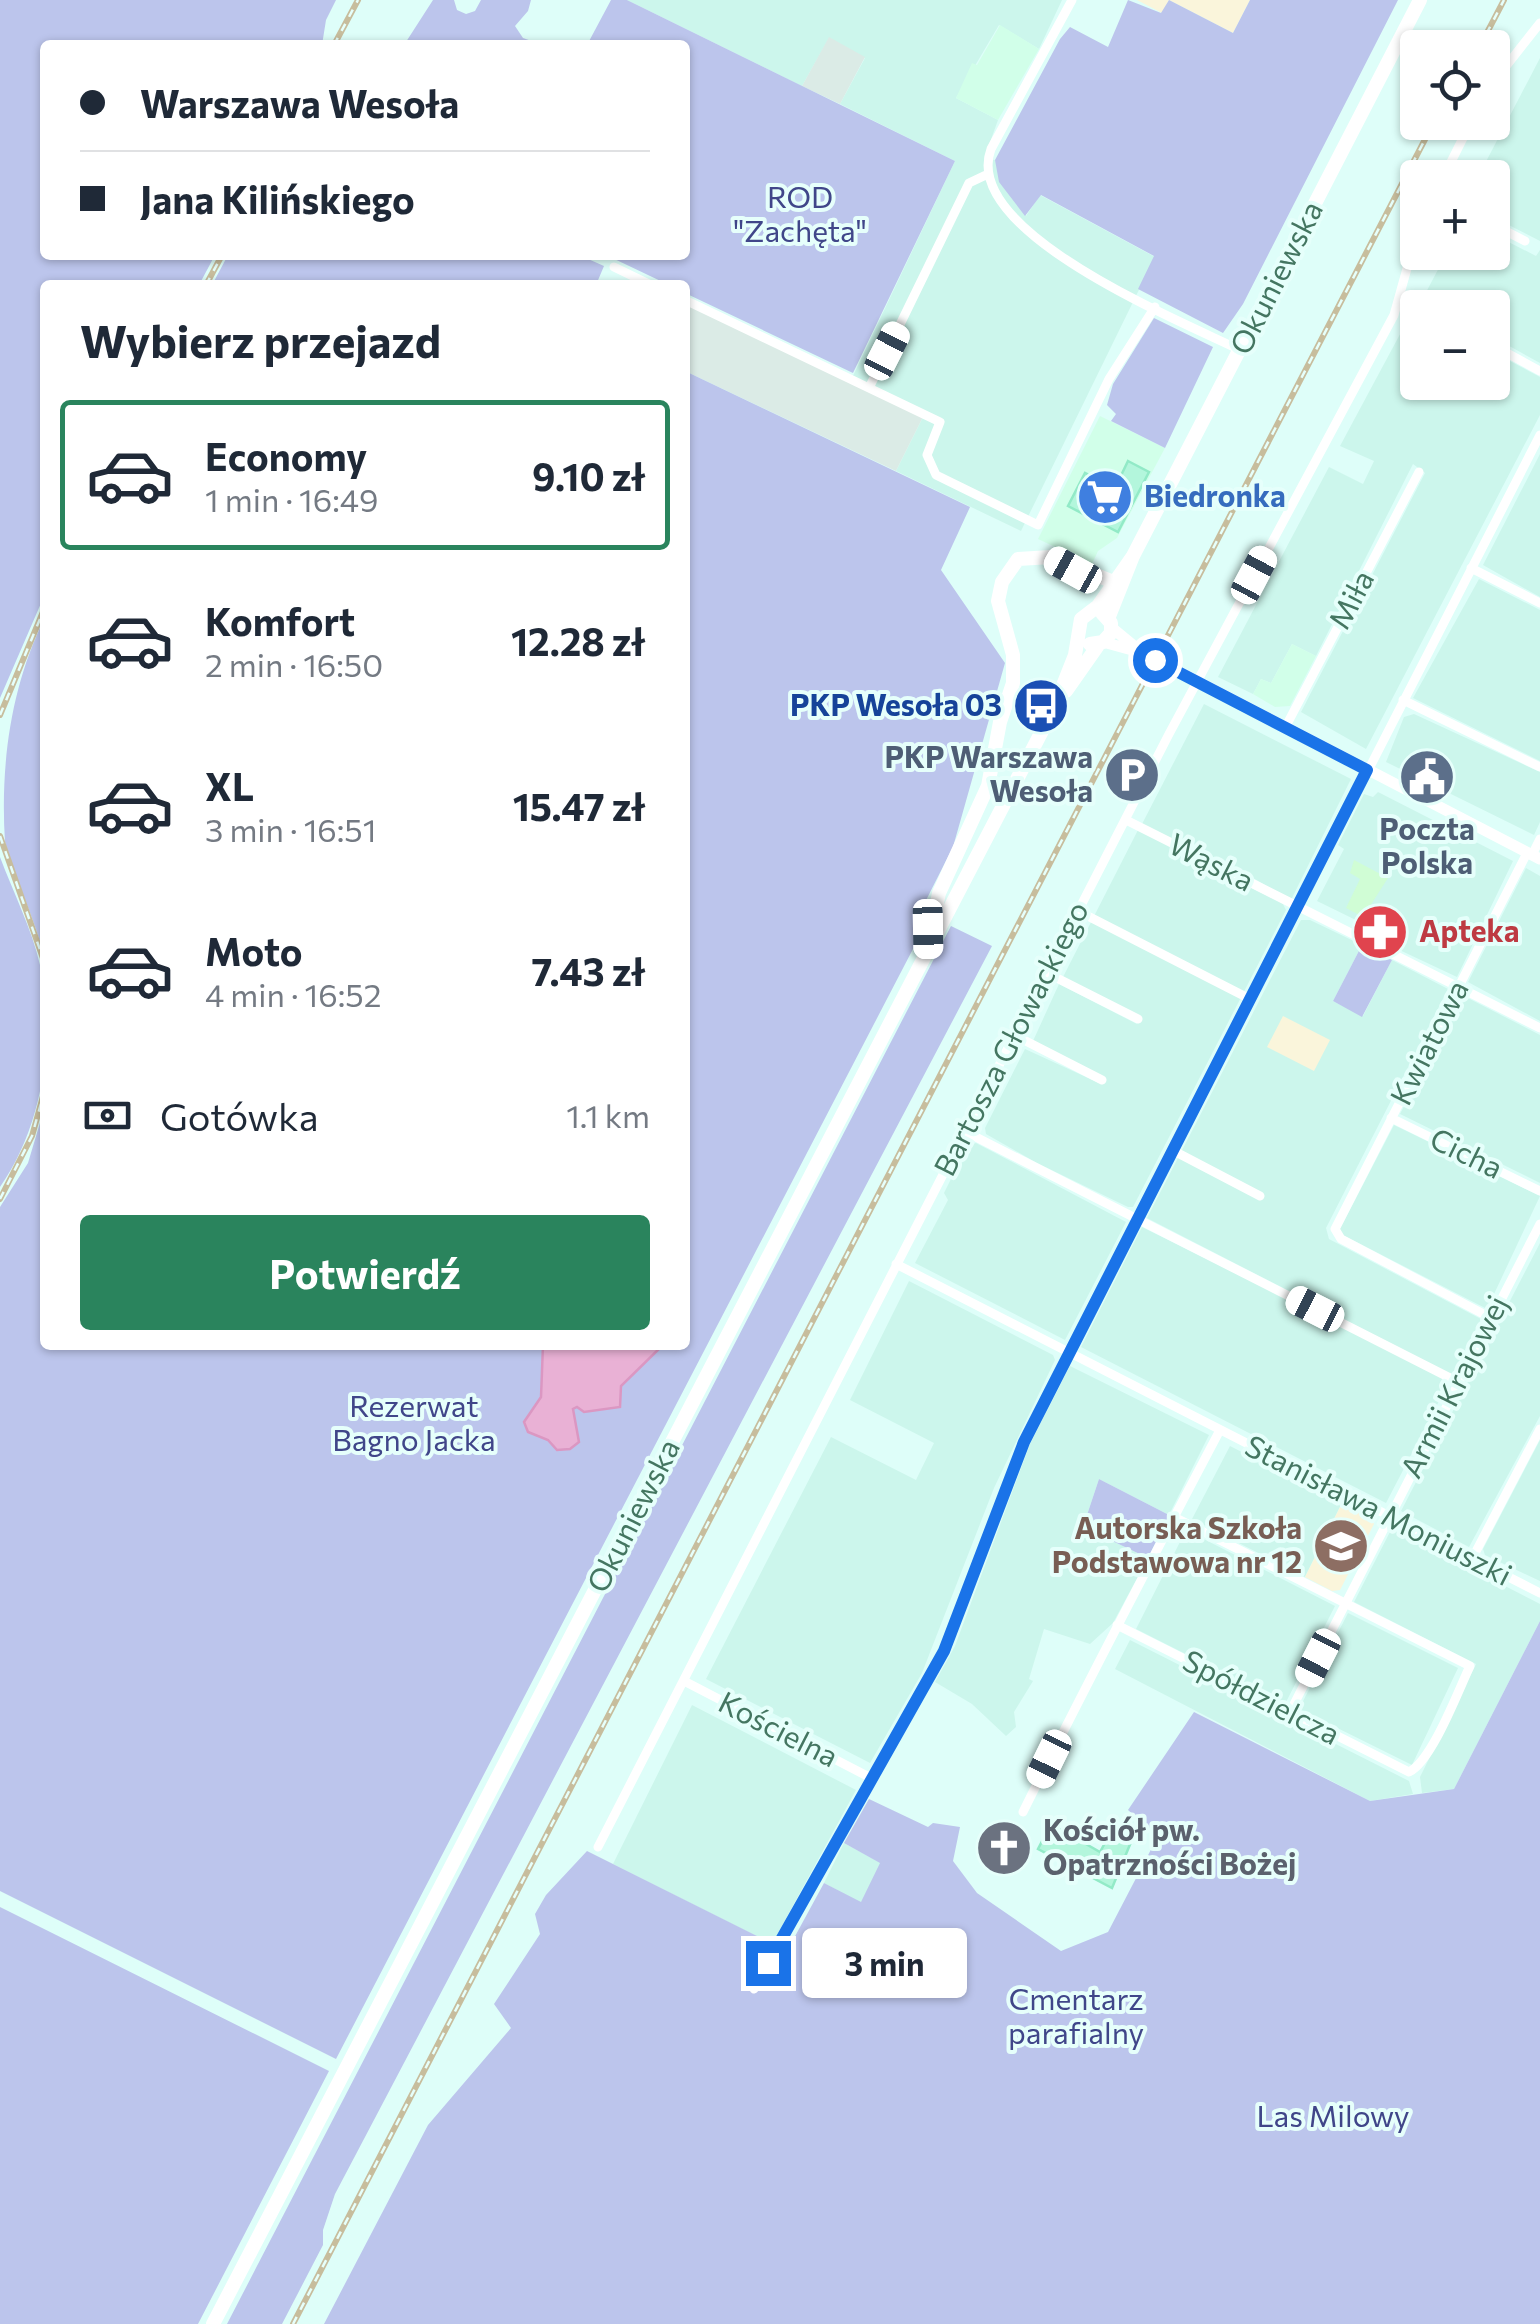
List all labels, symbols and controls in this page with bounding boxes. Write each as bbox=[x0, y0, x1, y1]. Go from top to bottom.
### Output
map controls bbox=[1400, 30, 1510, 400]
button: locate bbox=[1400, 30, 1510, 140]
text: Warszawa Wesoła bbox=[140, 79, 459, 126]
button: + bbox=[1400, 160, 1510, 270]
text: Jana Kilińskiego bbox=[140, 175, 415, 222]
park label: ROD "Zachęta" bbox=[733, 177, 867, 248]
street label: Okuniewska bbox=[1220, 194, 1329, 360]
button: − bbox=[1400, 290, 1510, 400]
text: Wybierz przejazd bbox=[80, 312, 441, 367]
car bbox=[860, 317, 914, 385]
icon: car bbox=[85, 430, 175, 520]
text: Economy bbox=[205, 432, 367, 479]
text: 9.10 zł bbox=[532, 452, 645, 499]
supermarket icon: Biedronka bbox=[1075, 467, 1135, 527]
place label: Biedronka bbox=[1144, 476, 1286, 513]
text: 1 min · 16:49 bbox=[205, 479, 378, 519]
car bbox=[1227, 541, 1281, 609]
car bbox=[1039, 542, 1107, 598]
street label: Miła bbox=[1319, 563, 1380, 635]
icon: car bbox=[85, 595, 175, 685]
text: Komfort bbox=[205, 597, 355, 644]
text: 12.28 zł bbox=[511, 617, 645, 664]
route start bbox=[1133, 638, 1178, 683]
text: 2 min · 16:50 bbox=[205, 644, 383, 684]
bus stop icon: PKP Wesoła 03 bbox=[1011, 676, 1071, 736]
place label: PKP Wesoła 03 bbox=[790, 685, 1002, 722]
place label: PKP Warszawa Wesoła bbox=[885, 737, 1093, 808]
parking icon: PKP Warszawa Wesoła bbox=[1102, 745, 1162, 805]
public building icon: Poczta Polska bbox=[1397, 747, 1457, 807]
icon: car bbox=[85, 760, 175, 850]
text: XL bbox=[205, 762, 254, 809]
text: 15.47 zł bbox=[513, 782, 645, 829]
text: 3 min · 16:51 bbox=[205, 809, 376, 849]
place label: Poczta Polska bbox=[1379, 809, 1475, 880]
street label: Wąska bbox=[1164, 824, 1261, 898]
street label: Bartosza Głowackiego bbox=[924, 894, 1095, 1181]
car bbox=[912, 899, 944, 959]
pharmacy icon: Apteka bbox=[1350, 902, 1410, 962]
place label: Apteka bbox=[1419, 911, 1520, 948]
icon: car bbox=[85, 925, 175, 1015]
text: Moto bbox=[205, 927, 303, 974]
text: 7.43 zł bbox=[532, 947, 645, 994]
street label: Kwiatowa bbox=[1381, 973, 1475, 1111]
text: 4 min · 16:52 bbox=[205, 974, 381, 1014]
icon: cash bbox=[80, 1088, 135, 1143]
text: Gotówka bbox=[160, 1092, 319, 1139]
text: 1.1 km bbox=[566, 1095, 650, 1135]
street label: Cicha bbox=[1425, 1118, 1509, 1185]
button: Potwierdź bbox=[80, 1215, 650, 1330]
car bbox=[1281, 1282, 1349, 1336]
street label: Armii Krajowej bbox=[1391, 1289, 1515, 1483]
park label: Rezerwat Bagno Jacka bbox=[332, 1386, 496, 1457]
street label: Stanisława Moniuszki bbox=[1240, 1426, 1519, 1592]
street label: Okuniewska bbox=[577, 1432, 686, 1598]
place label: Autorska Szkoła Podstawowa nr 12 bbox=[1052, 1508, 1302, 1579]
school or university icon: Autorska Szkoła Podstawowa nr 12 bbox=[1311, 1516, 1371, 1576]
car bbox=[1291, 1624, 1345, 1692]
street label: Spółdzielcza bbox=[1177, 1640, 1347, 1751]
street label: Kościelna bbox=[713, 1682, 845, 1774]
car bbox=[1022, 1725, 1076, 1793]
place label: Kościół pw. Opatrzności Bożej bbox=[1043, 1810, 1296, 1881]
church icon: Kościół pw. Opatrzności Bożej bbox=[974, 1818, 1034, 1878]
callout: 3 min bbox=[803, 1928, 968, 1998]
route end bbox=[746, 1941, 791, 1986]
text: 3 min bbox=[844, 1943, 925, 1983]
park label: Cmentarz parafialny bbox=[1008, 1979, 1144, 2050]
park label: Las Milowy bbox=[1256, 2096, 1410, 2133]

